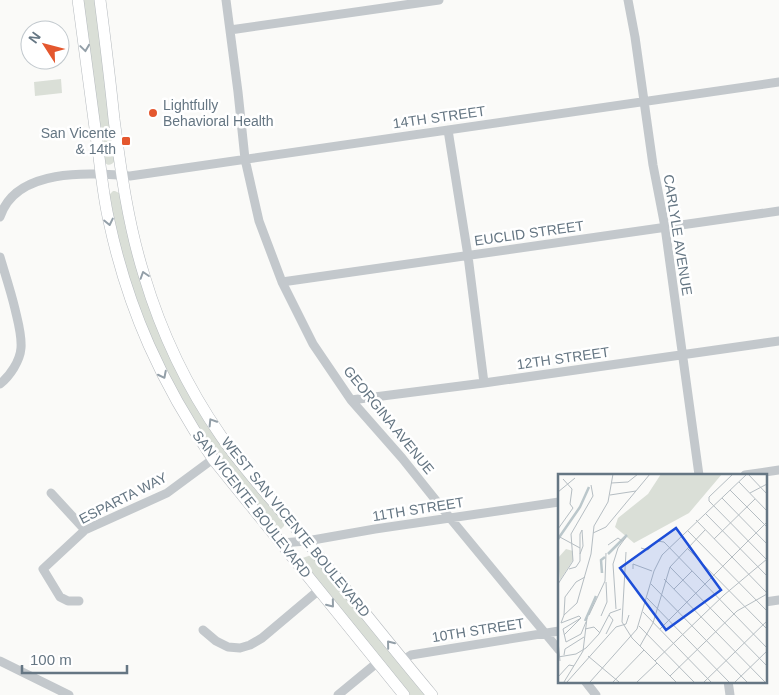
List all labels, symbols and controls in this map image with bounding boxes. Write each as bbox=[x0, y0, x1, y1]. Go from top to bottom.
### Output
north arrow bbox=[20, 20, 70, 70]
text: N bbox=[25, 29, 44, 46]
one-way arrow bbox=[79, 44, 89, 53]
place label: Lightfully Behavioral Health bbox=[163, 97, 274, 129]
street label: 14TH STREET bbox=[392, 103, 487, 131]
marker: Lightfully Behavioral Health bbox=[147, 107, 159, 119]
place label: San Vicente & 14th bbox=[41, 125, 116, 157]
marker: San Vicente & 14th bbox=[120, 135, 132, 147]
street label: CARLYLE AVENUE bbox=[661, 173, 695, 297]
street label: EUCLID STREET bbox=[473, 217, 585, 249]
one-way arrow bbox=[103, 218, 114, 227]
one-way arrow bbox=[139, 271, 149, 279]
street label: 12TH STREET bbox=[516, 344, 611, 372]
street label: GEORGINA AVENUE bbox=[341, 363, 437, 477]
one-way arrow bbox=[157, 370, 167, 379]
one-way arrow bbox=[209, 418, 218, 427]
street label: SAN VICENTE BOULEVARD bbox=[189, 427, 315, 581]
street label: WEST SAN VICENTE BOULEVARD bbox=[218, 434, 374, 620]
street label: ESPARTA WAY bbox=[76, 469, 170, 527]
inset map bbox=[558, 474, 766, 682]
street label: 11TH STREET bbox=[371, 494, 465, 524]
one-way arrow bbox=[325, 599, 334, 608]
street label: 10TH STREET bbox=[431, 615, 526, 645]
one-way arrow bbox=[387, 641, 395, 650]
scale bar bbox=[22, 642, 128, 674]
text: 100 m bbox=[30, 651, 72, 668]

